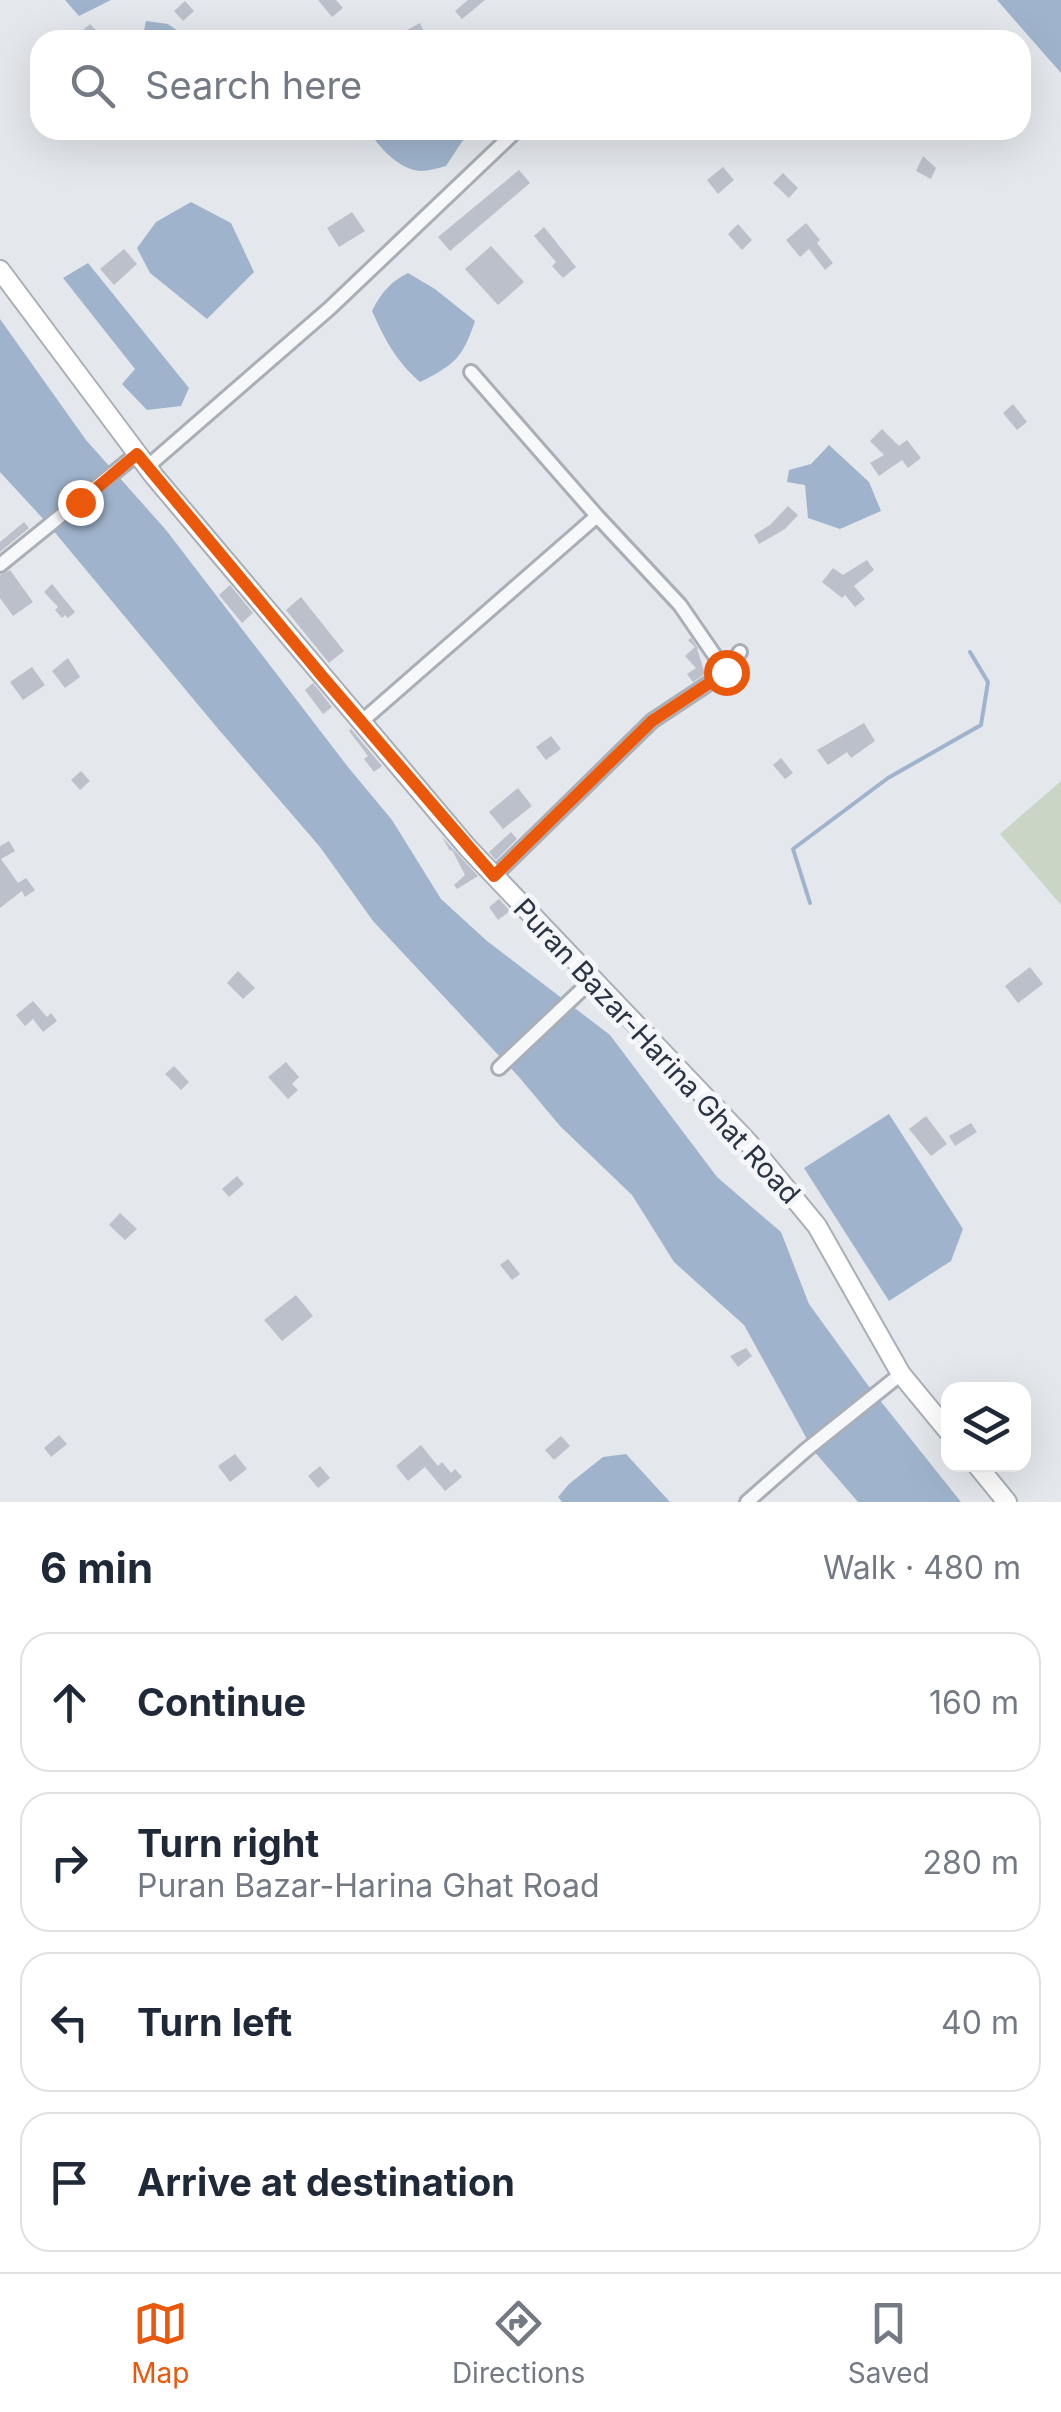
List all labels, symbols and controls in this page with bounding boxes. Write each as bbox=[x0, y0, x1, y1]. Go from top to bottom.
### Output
search box bbox=[30, 30, 1031, 140]
icon: search bbox=[65, 58, 120, 113]
text: Search here bbox=[145, 62, 362, 108]
route end bbox=[58, 480, 104, 526]
route start bbox=[704, 650, 750, 696]
street label: Puran Bazar-Harina Ghat Road bbox=[507, 891, 807, 1211]
map controls bbox=[941, 1382, 1031, 1472]
button: layers bbox=[941, 1382, 1031, 1472]
text: 6 min bbox=[40, 1542, 153, 1593]
text: Walk · 480 m bbox=[823, 1548, 1021, 1587]
icon: ahead bbox=[42, 1675, 97, 1730]
text: Continue bbox=[137, 1679, 306, 1725]
text: 160 m bbox=[929, 1683, 1019, 1722]
text: Turn right bbox=[137, 1820, 319, 1866]
icon: right bbox=[42, 1835, 97, 1890]
text: 280 m bbox=[922, 1843, 1019, 1882]
text: Puran Bazar-Harina Ghat Road bbox=[137, 1866, 600, 1905]
icon: left bbox=[42, 1995, 97, 2050]
text: Turn left bbox=[137, 1999, 292, 2045]
text: 40 m bbox=[941, 2003, 1019, 2042]
icon: arrive bbox=[42, 2155, 97, 2210]
text: Arrive at destination bbox=[137, 2159, 515, 2205]
tab: Map bbox=[131, 2296, 189, 2390]
tab: Directions bbox=[452, 2296, 585, 2390]
tab: Saved bbox=[848, 2296, 930, 2390]

